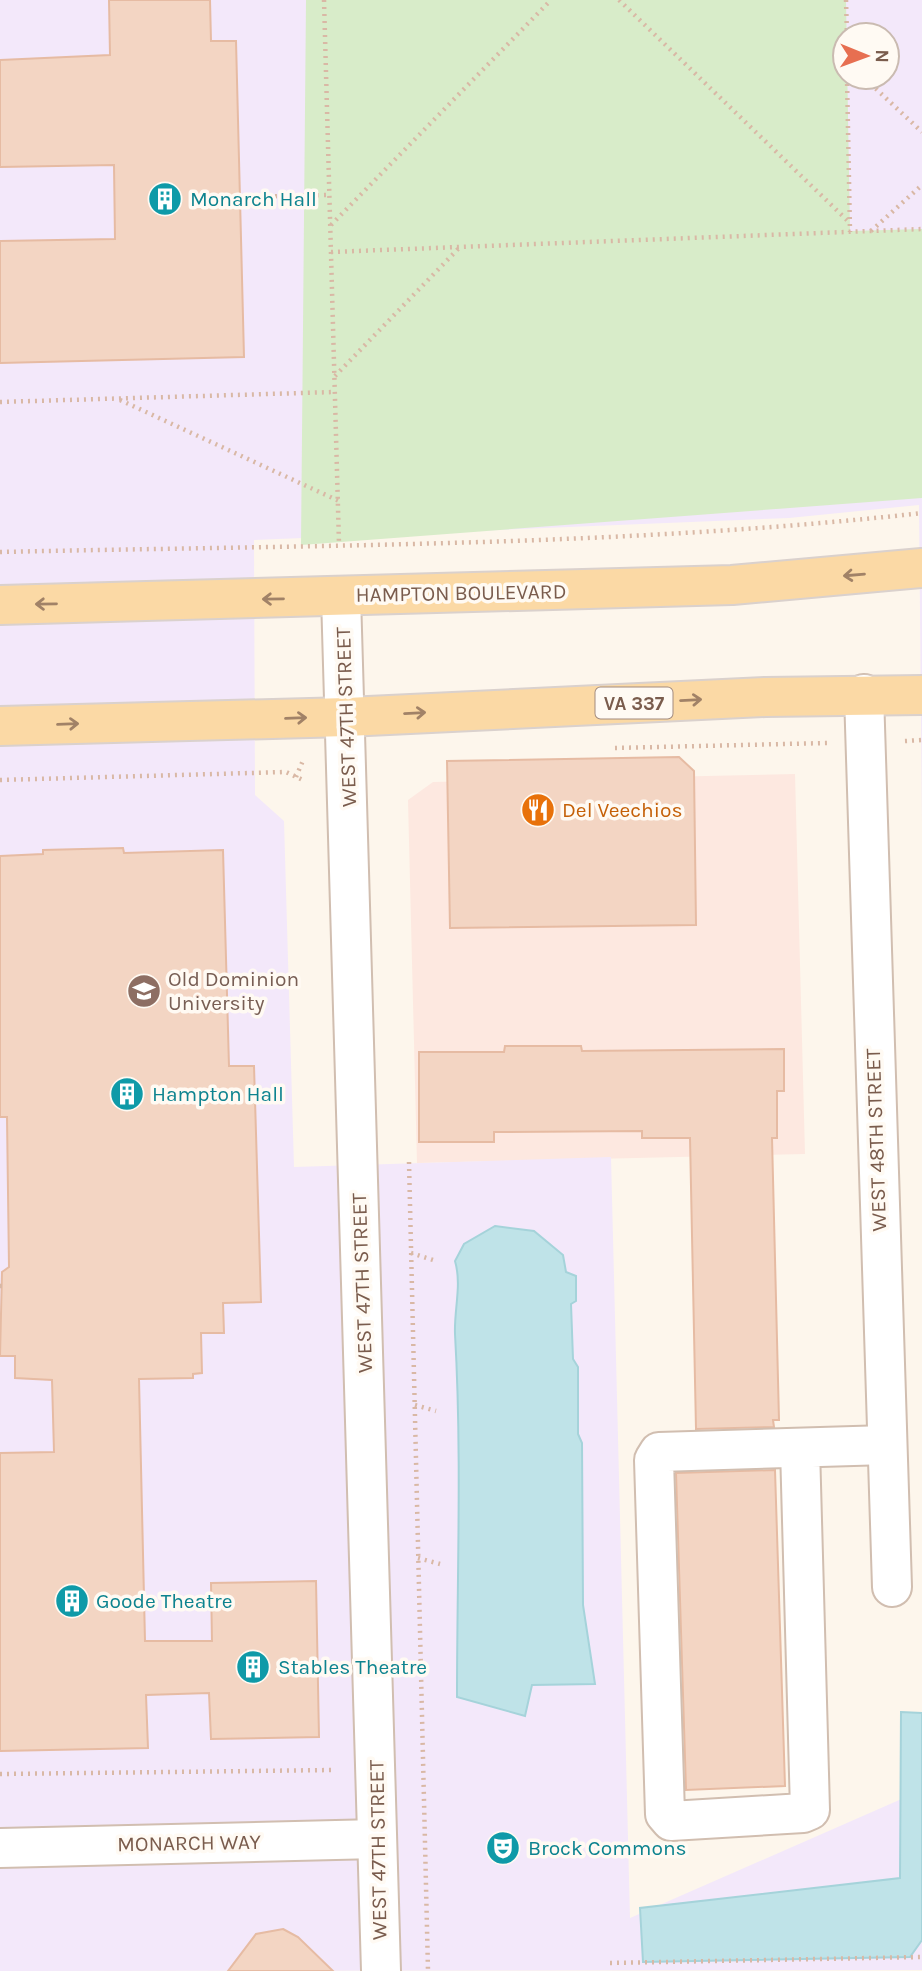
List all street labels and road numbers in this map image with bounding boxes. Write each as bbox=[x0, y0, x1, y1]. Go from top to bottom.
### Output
street label: HAMPTON BOULEVARD bbox=[355, 579, 567, 607]
street label: WEST 47TH STREET bbox=[331, 626, 361, 807]
road number: VA 337 bbox=[596, 688, 672, 718]
street label: WEST 48TH STREET bbox=[861, 1048, 891, 1232]
street label: WEST 47TH STREET bbox=[347, 1192, 377, 1373]
street label: WEST 47TH STREET bbox=[364, 1759, 392, 1940]
street label: MONARCH WAY bbox=[117, 1830, 262, 1856]

